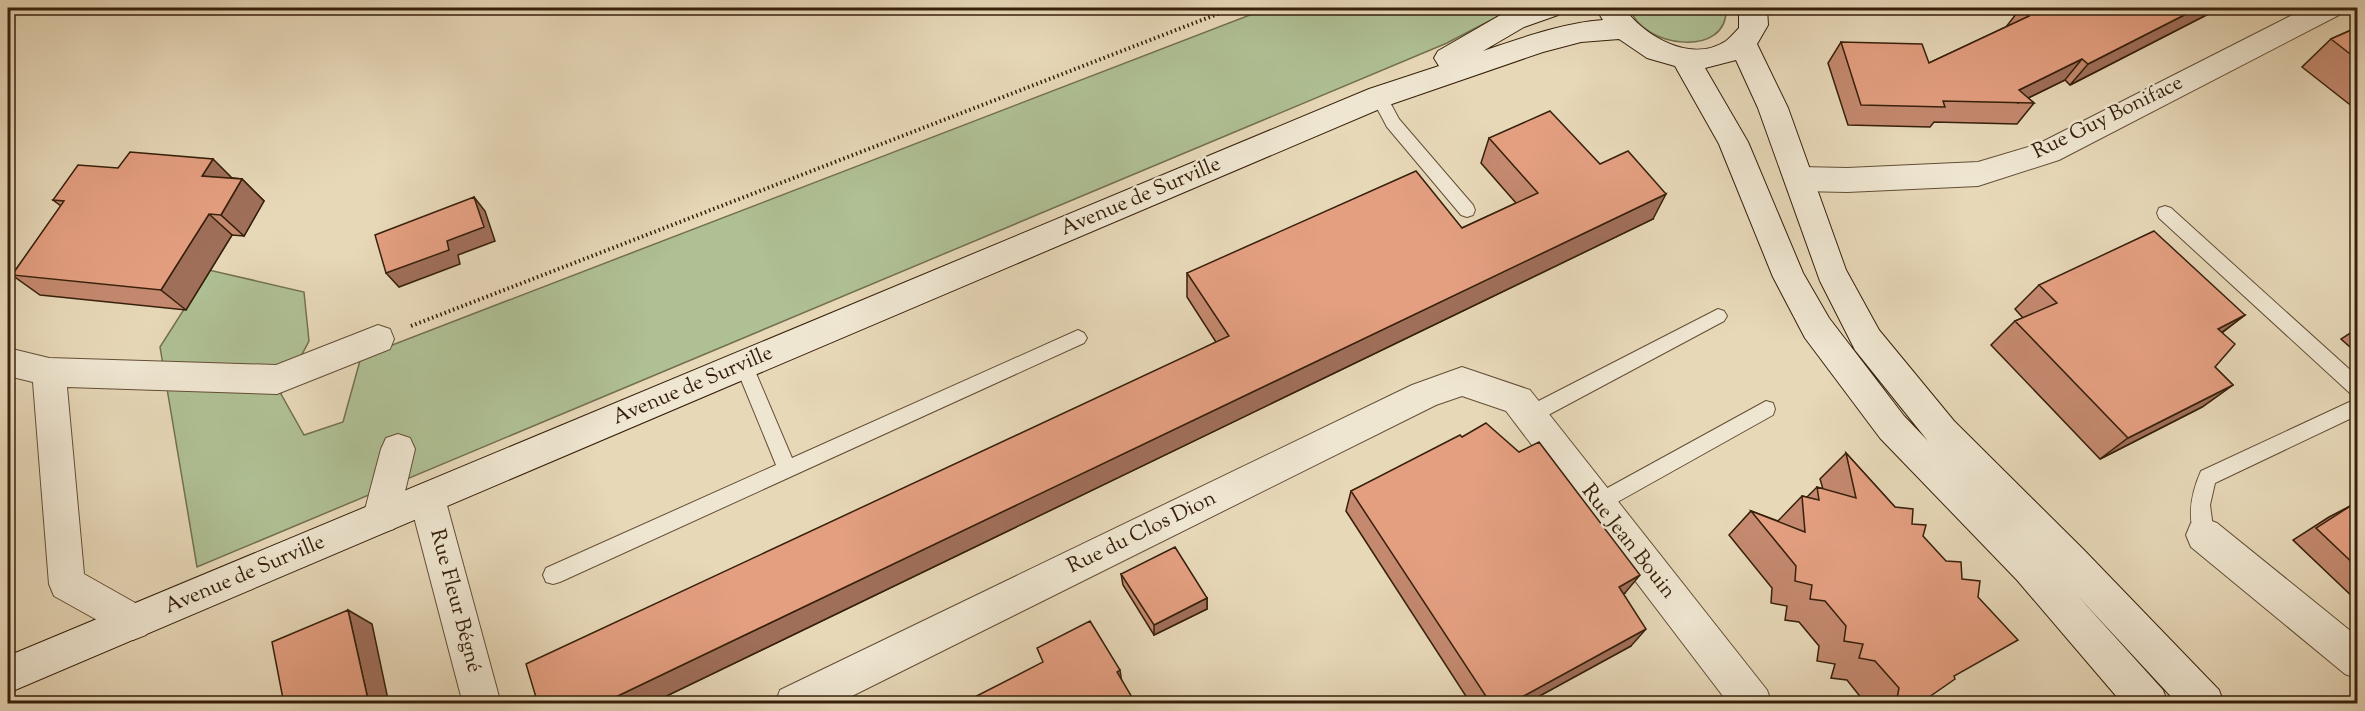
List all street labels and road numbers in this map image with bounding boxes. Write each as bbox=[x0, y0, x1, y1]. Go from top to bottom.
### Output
street label: Rue Guy Boniface bbox=[2028, 69, 2188, 167]
street label: Avenue de Surville bbox=[1056, 150, 1226, 244]
street label: Avenue de Surville bbox=[608, 339, 778, 433]
street label: Rue Jean Bouin bbox=[1574, 478, 1682, 606]
street label: Rue du Clos Dion bbox=[1063, 484, 1221, 582]
street label: Rue Fleur Bégné bbox=[421, 526, 489, 676]
street label: Avenue de Surville bbox=[160, 528, 330, 622]

